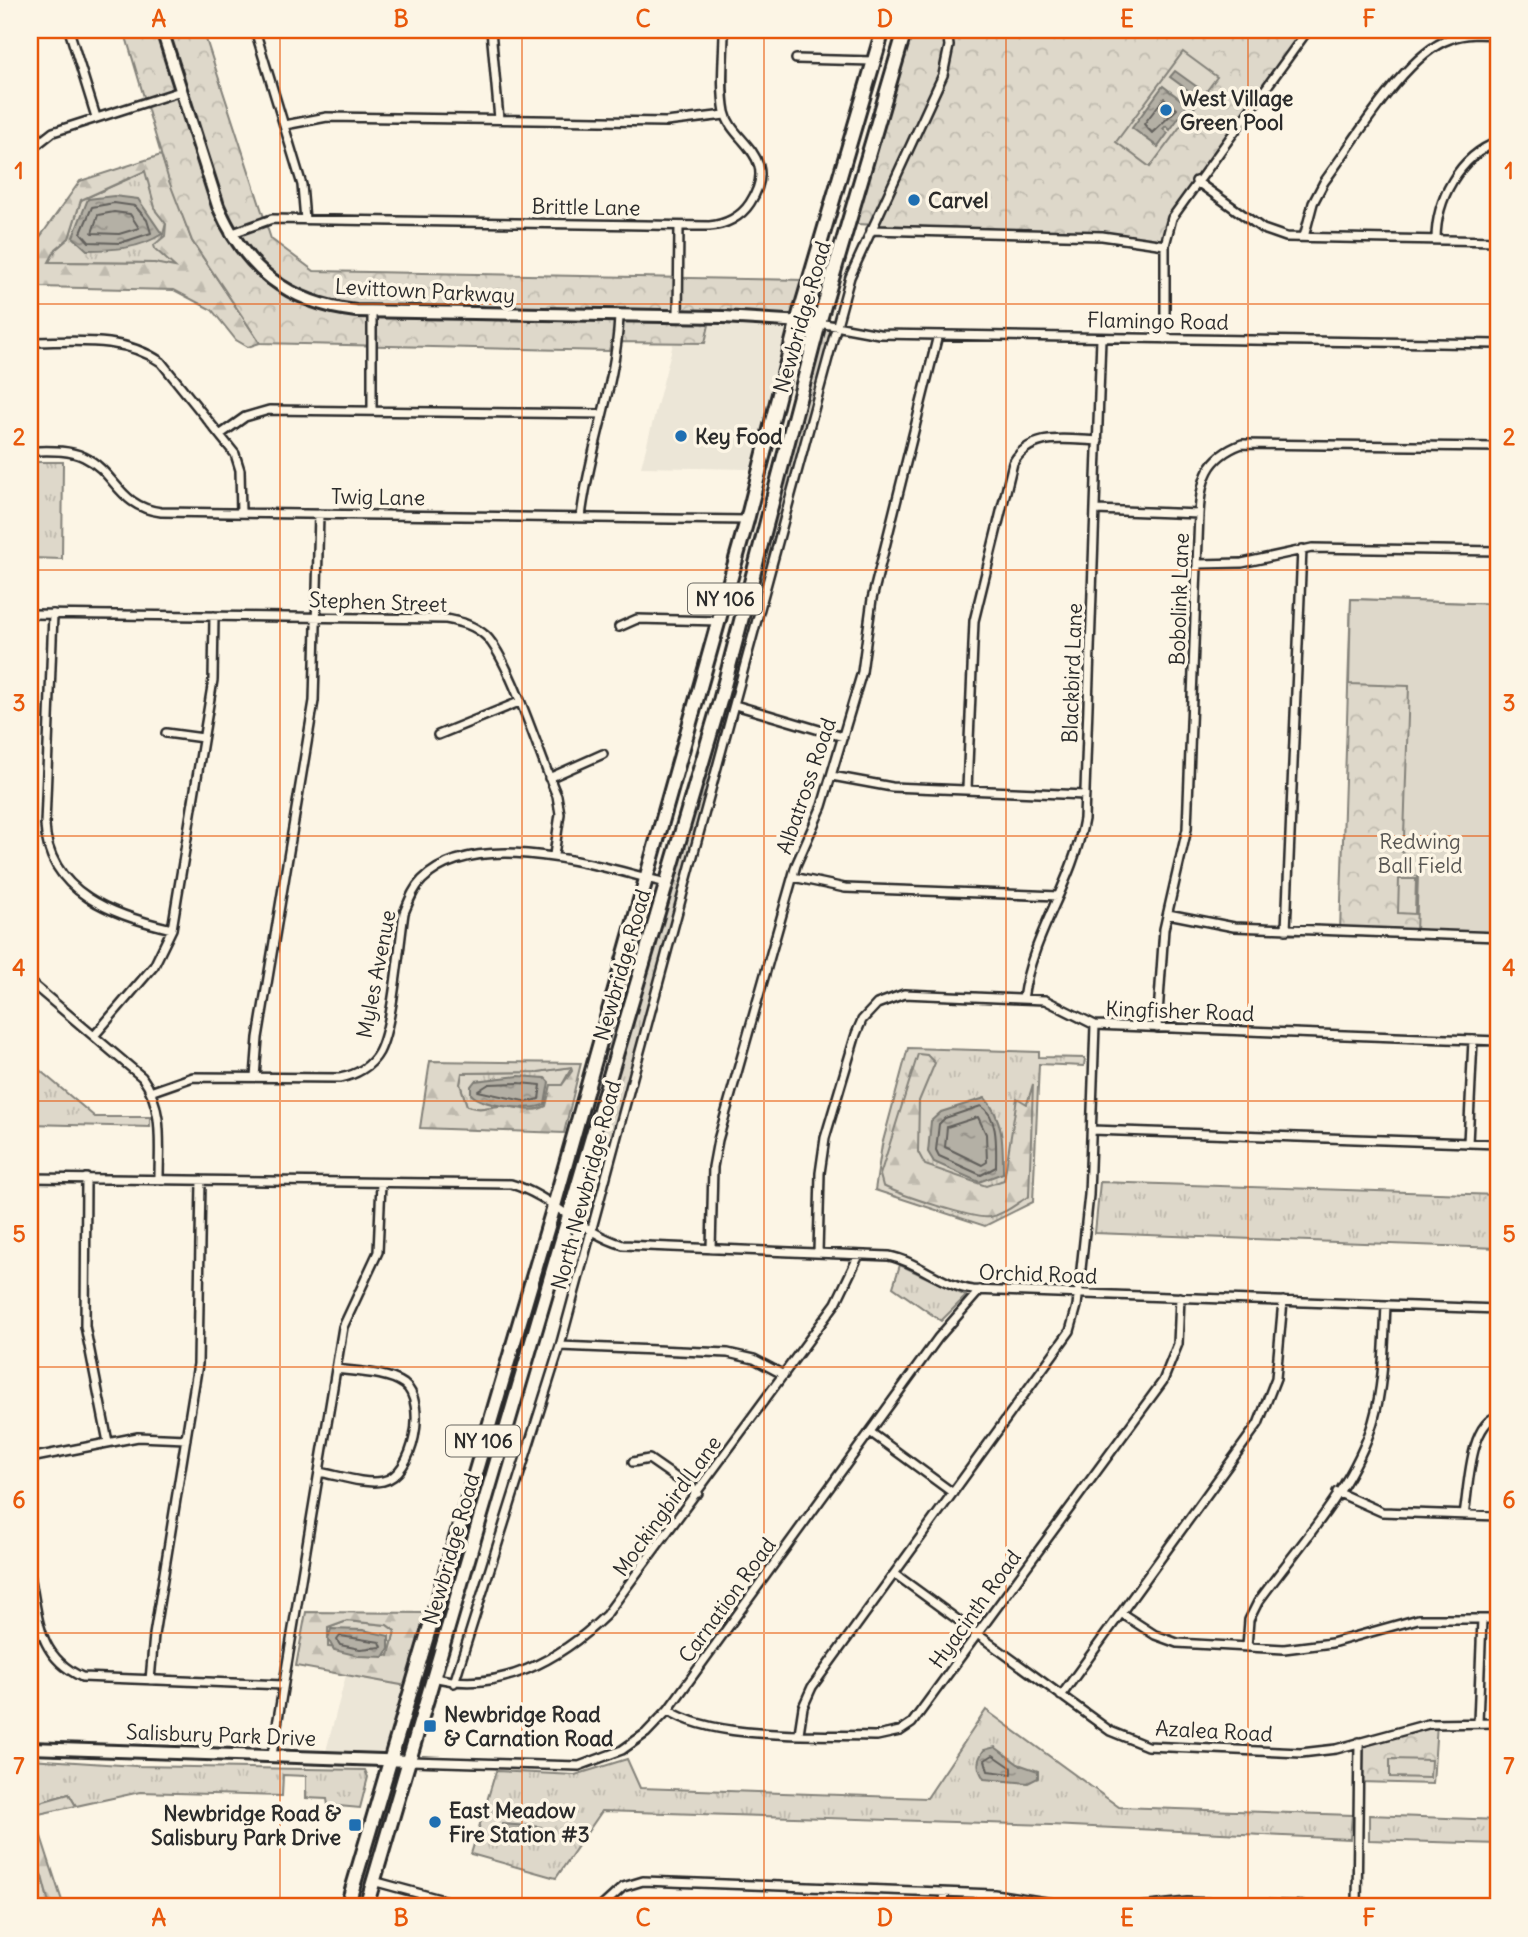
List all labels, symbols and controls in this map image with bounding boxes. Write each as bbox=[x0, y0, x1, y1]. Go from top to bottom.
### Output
text: A bbox=[152, 4, 167, 33]
text: B bbox=[393, 4, 409, 33]
text: C bbox=[635, 4, 651, 33]
text: D bbox=[877, 4, 893, 33]
text: E bbox=[1120, 4, 1134, 33]
text: F bbox=[1362, 4, 1376, 33]
place label: West Village Green Pool bbox=[1180, 85, 1293, 136]
marker: West Village Green Pool bbox=[1158, 102, 1174, 118]
text: 1 bbox=[14, 156, 24, 185]
text: 1 bbox=[1504, 156, 1514, 185]
place label: Carvel bbox=[928, 187, 988, 214]
marker: Carvel bbox=[906, 192, 922, 208]
street label: Brittle Lane bbox=[531, 193, 641, 221]
street label: Newbridge Road bbox=[767, 238, 837, 396]
street label: Levittown Parkway bbox=[334, 273, 516, 309]
street label: Flamingo Road bbox=[1087, 306, 1229, 336]
text: 2 bbox=[13, 422, 26, 451]
text: 2 bbox=[1503, 422, 1516, 451]
place label: Key Food bbox=[695, 423, 783, 450]
marker: Key Food bbox=[673, 428, 689, 444]
street label: Twig Lane bbox=[331, 483, 425, 511]
street label: Bobolink Lane bbox=[1163, 532, 1195, 666]
road number: NY 106 bbox=[688, 584, 762, 614]
street label: Stephen Street bbox=[309, 586, 447, 618]
street label: Blackbird Lane bbox=[1056, 602, 1088, 744]
text: 3 bbox=[12, 688, 26, 717]
text: 3 bbox=[1502, 688, 1516, 717]
street label: Albatross Road bbox=[770, 714, 842, 858]
park label: Redwing Ball Field bbox=[1377, 828, 1463, 879]
street label: Newbridge Road bbox=[587, 886, 657, 1044]
street label: Myles Avenue bbox=[350, 908, 402, 1040]
text: 4 bbox=[12, 953, 26, 982]
text: 4 bbox=[1502, 953, 1516, 982]
street label: Kingfisher Road bbox=[1105, 995, 1255, 1027]
street label: North Newbridge Road bbox=[545, 1077, 627, 1293]
text: 5 bbox=[12, 1219, 26, 1248]
text: 5 bbox=[1502, 1219, 1516, 1248]
street label: Orchid Road bbox=[978, 1258, 1098, 1290]
road number: NY 106 bbox=[446, 1426, 520, 1456]
street label: Mockingbird Lane bbox=[607, 1430, 727, 1582]
street label: Newbridge Road bbox=[416, 1470, 486, 1628]
text: 6 bbox=[12, 1485, 26, 1514]
text: 6 bbox=[1502, 1485, 1516, 1514]
street label: Carnation Road bbox=[672, 1532, 782, 1668]
street label: Hyacinth Road bbox=[923, 1545, 1027, 1673]
place label: Newbridge Road & Carnation Road bbox=[444, 1701, 614, 1752]
street label: Azalea Road bbox=[1155, 1714, 1273, 1748]
street label: Salisbury Park Drive bbox=[126, 1718, 316, 1752]
marker: Newbridge Road & Carnation Road bbox=[422, 1718, 438, 1734]
text: 7 bbox=[13, 1751, 25, 1780]
text: 7 bbox=[1503, 1751, 1515, 1780]
place label: East Meadow Fire Station #3 bbox=[449, 1797, 590, 1848]
place label: Newbridge Road & Salisbury Park Drive bbox=[151, 1800, 341, 1851]
marker: East Meadow Fire Station #3 bbox=[427, 1814, 443, 1830]
marker: Newbridge Road & Salisbury Park Drive bbox=[347, 1817, 363, 1833]
text: A bbox=[152, 1903, 167, 1932]
text: B bbox=[393, 1903, 409, 1932]
text: C bbox=[635, 1903, 651, 1932]
text: D bbox=[877, 1903, 893, 1932]
text: E bbox=[1120, 1903, 1134, 1932]
text: F bbox=[1362, 1903, 1376, 1932]

